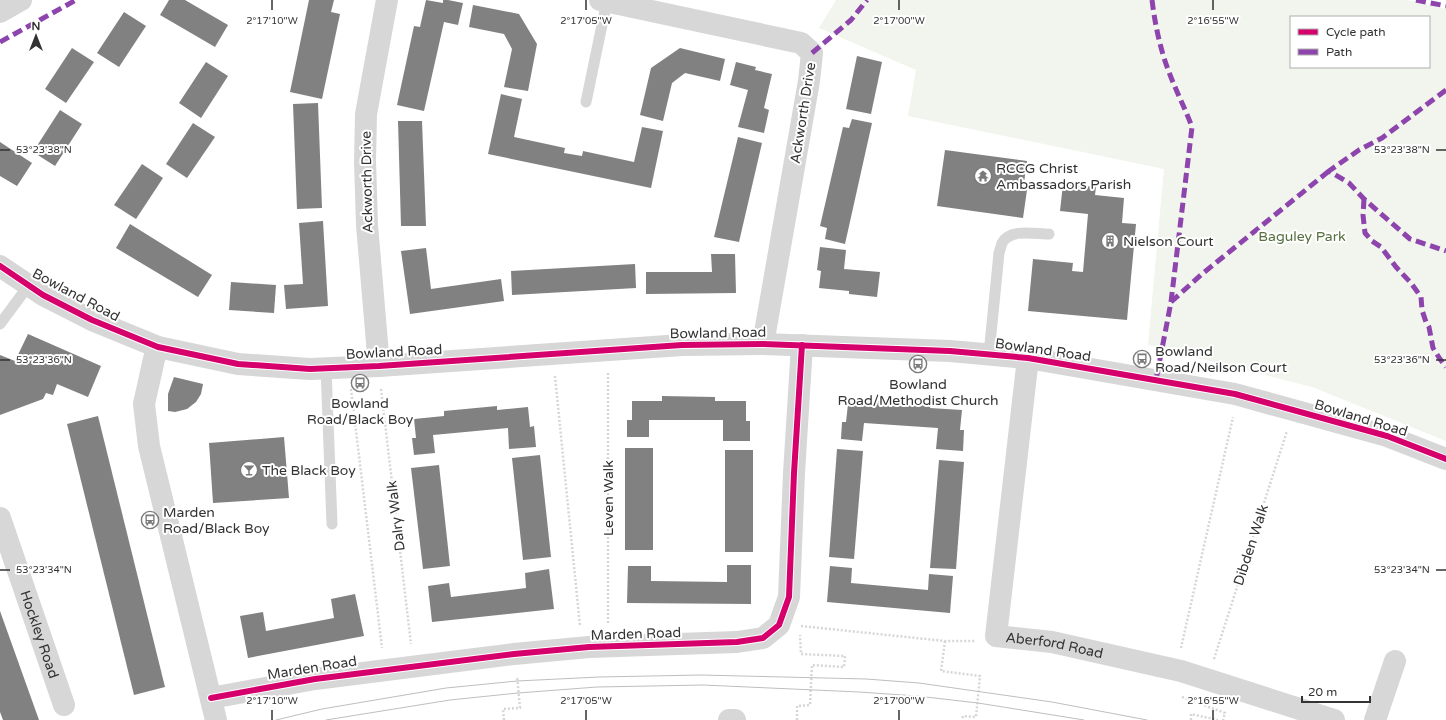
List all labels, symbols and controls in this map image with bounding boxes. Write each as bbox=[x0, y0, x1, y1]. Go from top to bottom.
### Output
text: 2°17'10"W bbox=[246, 15, 298, 27]
text: 2°17'05"W bbox=[560, 15, 612, 27]
text: 2°17'00"W bbox=[873, 15, 925, 27]
text: 2°16'55"W bbox=[1187, 15, 1239, 27]
north arrow bbox=[16, 16, 56, 56]
legend bbox=[1290, 16, 1430, 68]
text: N bbox=[32, 20, 40, 33]
text: Cycle path bbox=[1326, 25, 1385, 39]
text: Path bbox=[1326, 45, 1352, 59]
street label: Ackworth Drive bbox=[787, 61, 819, 165]
street label: Ackworth Drive bbox=[358, 131, 376, 233]
text: 53°23'38"N bbox=[16, 144, 72, 156]
text: 53°23'38"N bbox=[1374, 144, 1430, 156]
place label: RCCG Christ Ambassadors Parish bbox=[996, 160, 1131, 193]
temple icon: RCCG Christ Ambassadors Parish bbox=[973, 166, 993, 186]
park label: Baguley Park bbox=[1258, 228, 1346, 245]
building icon: Nielson Court bbox=[1100, 231, 1120, 251]
place label: Nielson Court bbox=[1123, 233, 1214, 250]
street label: Bowland Road bbox=[29, 265, 123, 325]
street label: Bowland Road bbox=[670, 324, 766, 342]
street label: Bowland Road bbox=[994, 335, 1092, 365]
street label: Bowland Road bbox=[345, 341, 443, 363]
place label: Bowland Road/Neilson Court bbox=[1155, 343, 1288, 376]
bus stop icon: Bowland Road/Neilson Court bbox=[1132, 349, 1152, 369]
text: 53°23'36"N bbox=[16, 354, 72, 366]
bus stop icon: Bowland Road/Methodist Church bbox=[908, 354, 928, 374]
text: 53°23'36"N bbox=[1374, 354, 1430, 366]
bus stop icon: Bowland Road/Black Boy bbox=[350, 373, 370, 393]
place label: Bowland Road/Methodist Church bbox=[838, 376, 998, 409]
place label: Bowland Road/Black Boy bbox=[307, 395, 414, 428]
street label: Bowland Road bbox=[1312, 396, 1410, 440]
bar icon: The Black Boy bbox=[239, 460, 259, 480]
street label: Leven Walk bbox=[600, 460, 617, 536]
place label: The Black Boy bbox=[262, 462, 356, 479]
street label: Dalry Walk bbox=[383, 479, 409, 552]
street label: Dibden Walk bbox=[1230, 502, 1272, 588]
place label: Marden Road/Black Boy bbox=[163, 504, 270, 537]
bus stop icon: Marden Road/Black Boy bbox=[140, 510, 160, 530]
text: 53°23'34"N bbox=[16, 564, 72, 576]
text: 53°23'34"N bbox=[1374, 564, 1430, 576]
street label: Hockley Road bbox=[17, 588, 63, 681]
street label: Marden Road bbox=[590, 624, 682, 644]
street label: Aberford Road bbox=[1005, 629, 1105, 662]
street label: Marden Road bbox=[266, 653, 358, 683]
scale bar bbox=[1302, 678, 1370, 704]
text: 20 m bbox=[1308, 685, 1337, 699]
text: 2°17'10"W bbox=[246, 695, 298, 707]
text: 2°17'05"W bbox=[560, 695, 612, 707]
text: 2°17'00"W bbox=[873, 695, 925, 707]
text: 2°16'55"W bbox=[1187, 695, 1239, 707]

